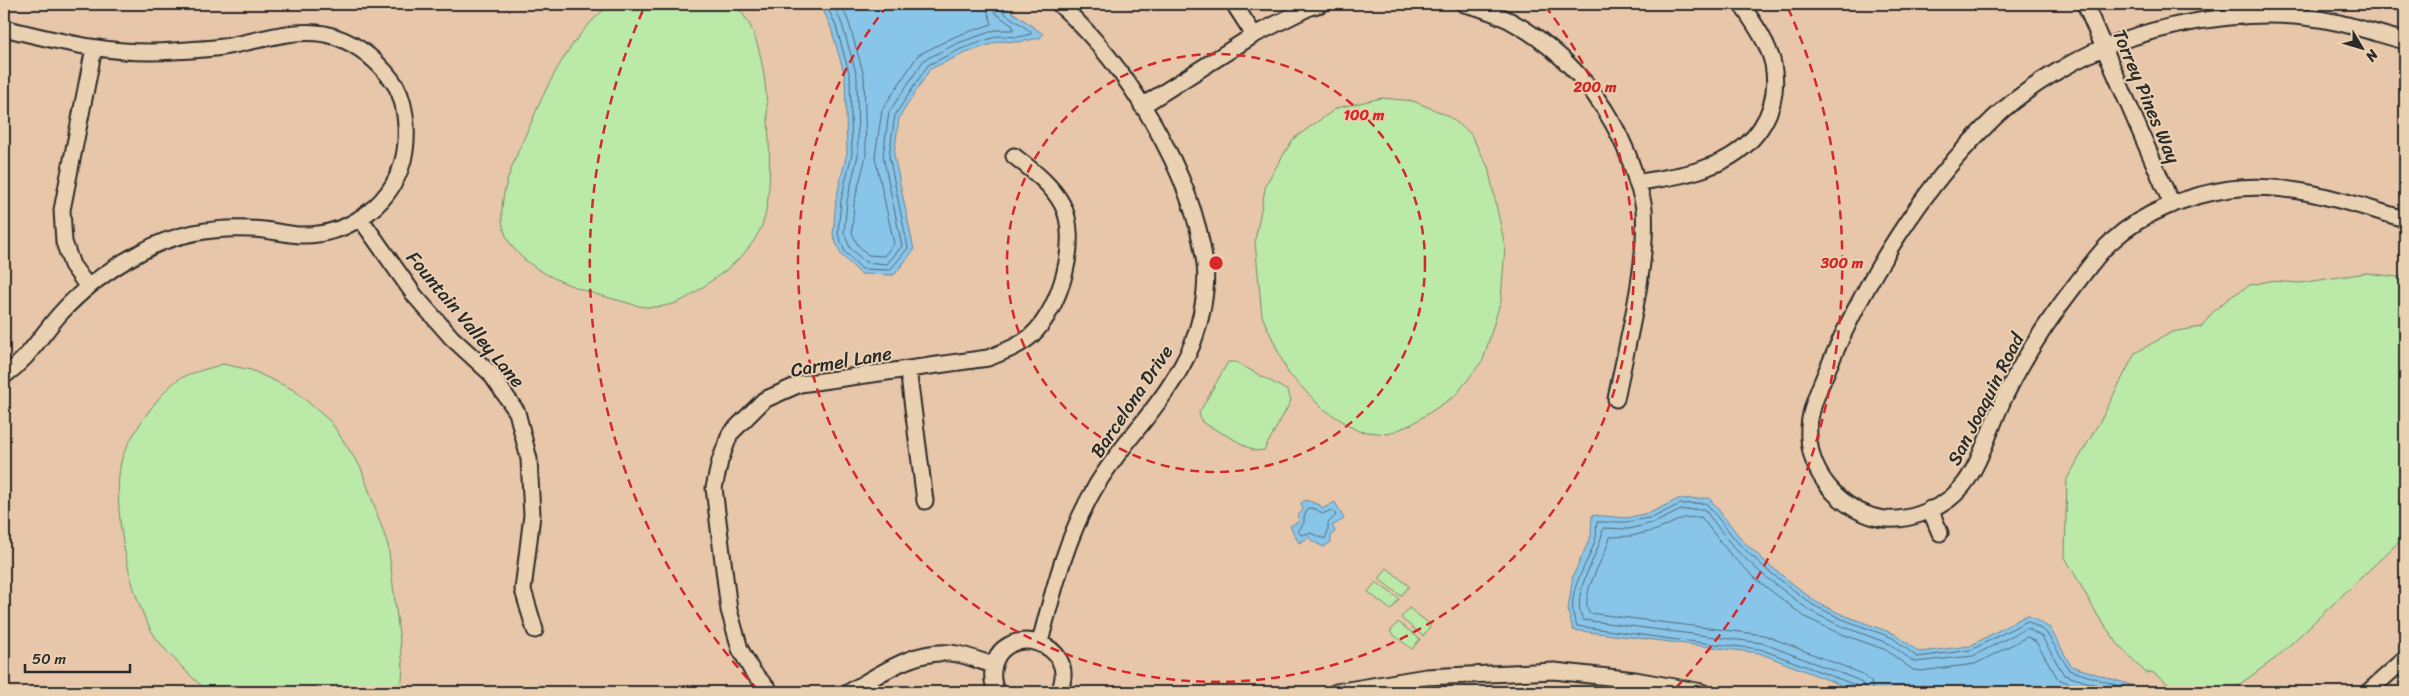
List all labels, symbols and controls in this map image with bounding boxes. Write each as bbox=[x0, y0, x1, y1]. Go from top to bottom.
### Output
north arrow bbox=[2336, 22, 2386, 72]
street label: Torrey Pines Way bbox=[2103, 24, 2190, 169]
text: N bbox=[2359, 43, 2385, 67]
text: 200 m bbox=[1572, 74, 1617, 100]
text: 100 m bbox=[1344, 102, 1385, 128]
street label: Fountain Valley Lane bbox=[398, 243, 533, 396]
text: 300 m bbox=[1820, 250, 1864, 276]
centre of rings bbox=[1207, 254, 1225, 272]
street label: San Joaquin Road bbox=[1938, 325, 2034, 471]
street label: Carmel Lane bbox=[788, 336, 895, 387]
street label: Barcelona Drive bbox=[1081, 338, 1182, 465]
scale bar bbox=[25, 641, 130, 673]
text: 50 m bbox=[32, 646, 67, 672]

